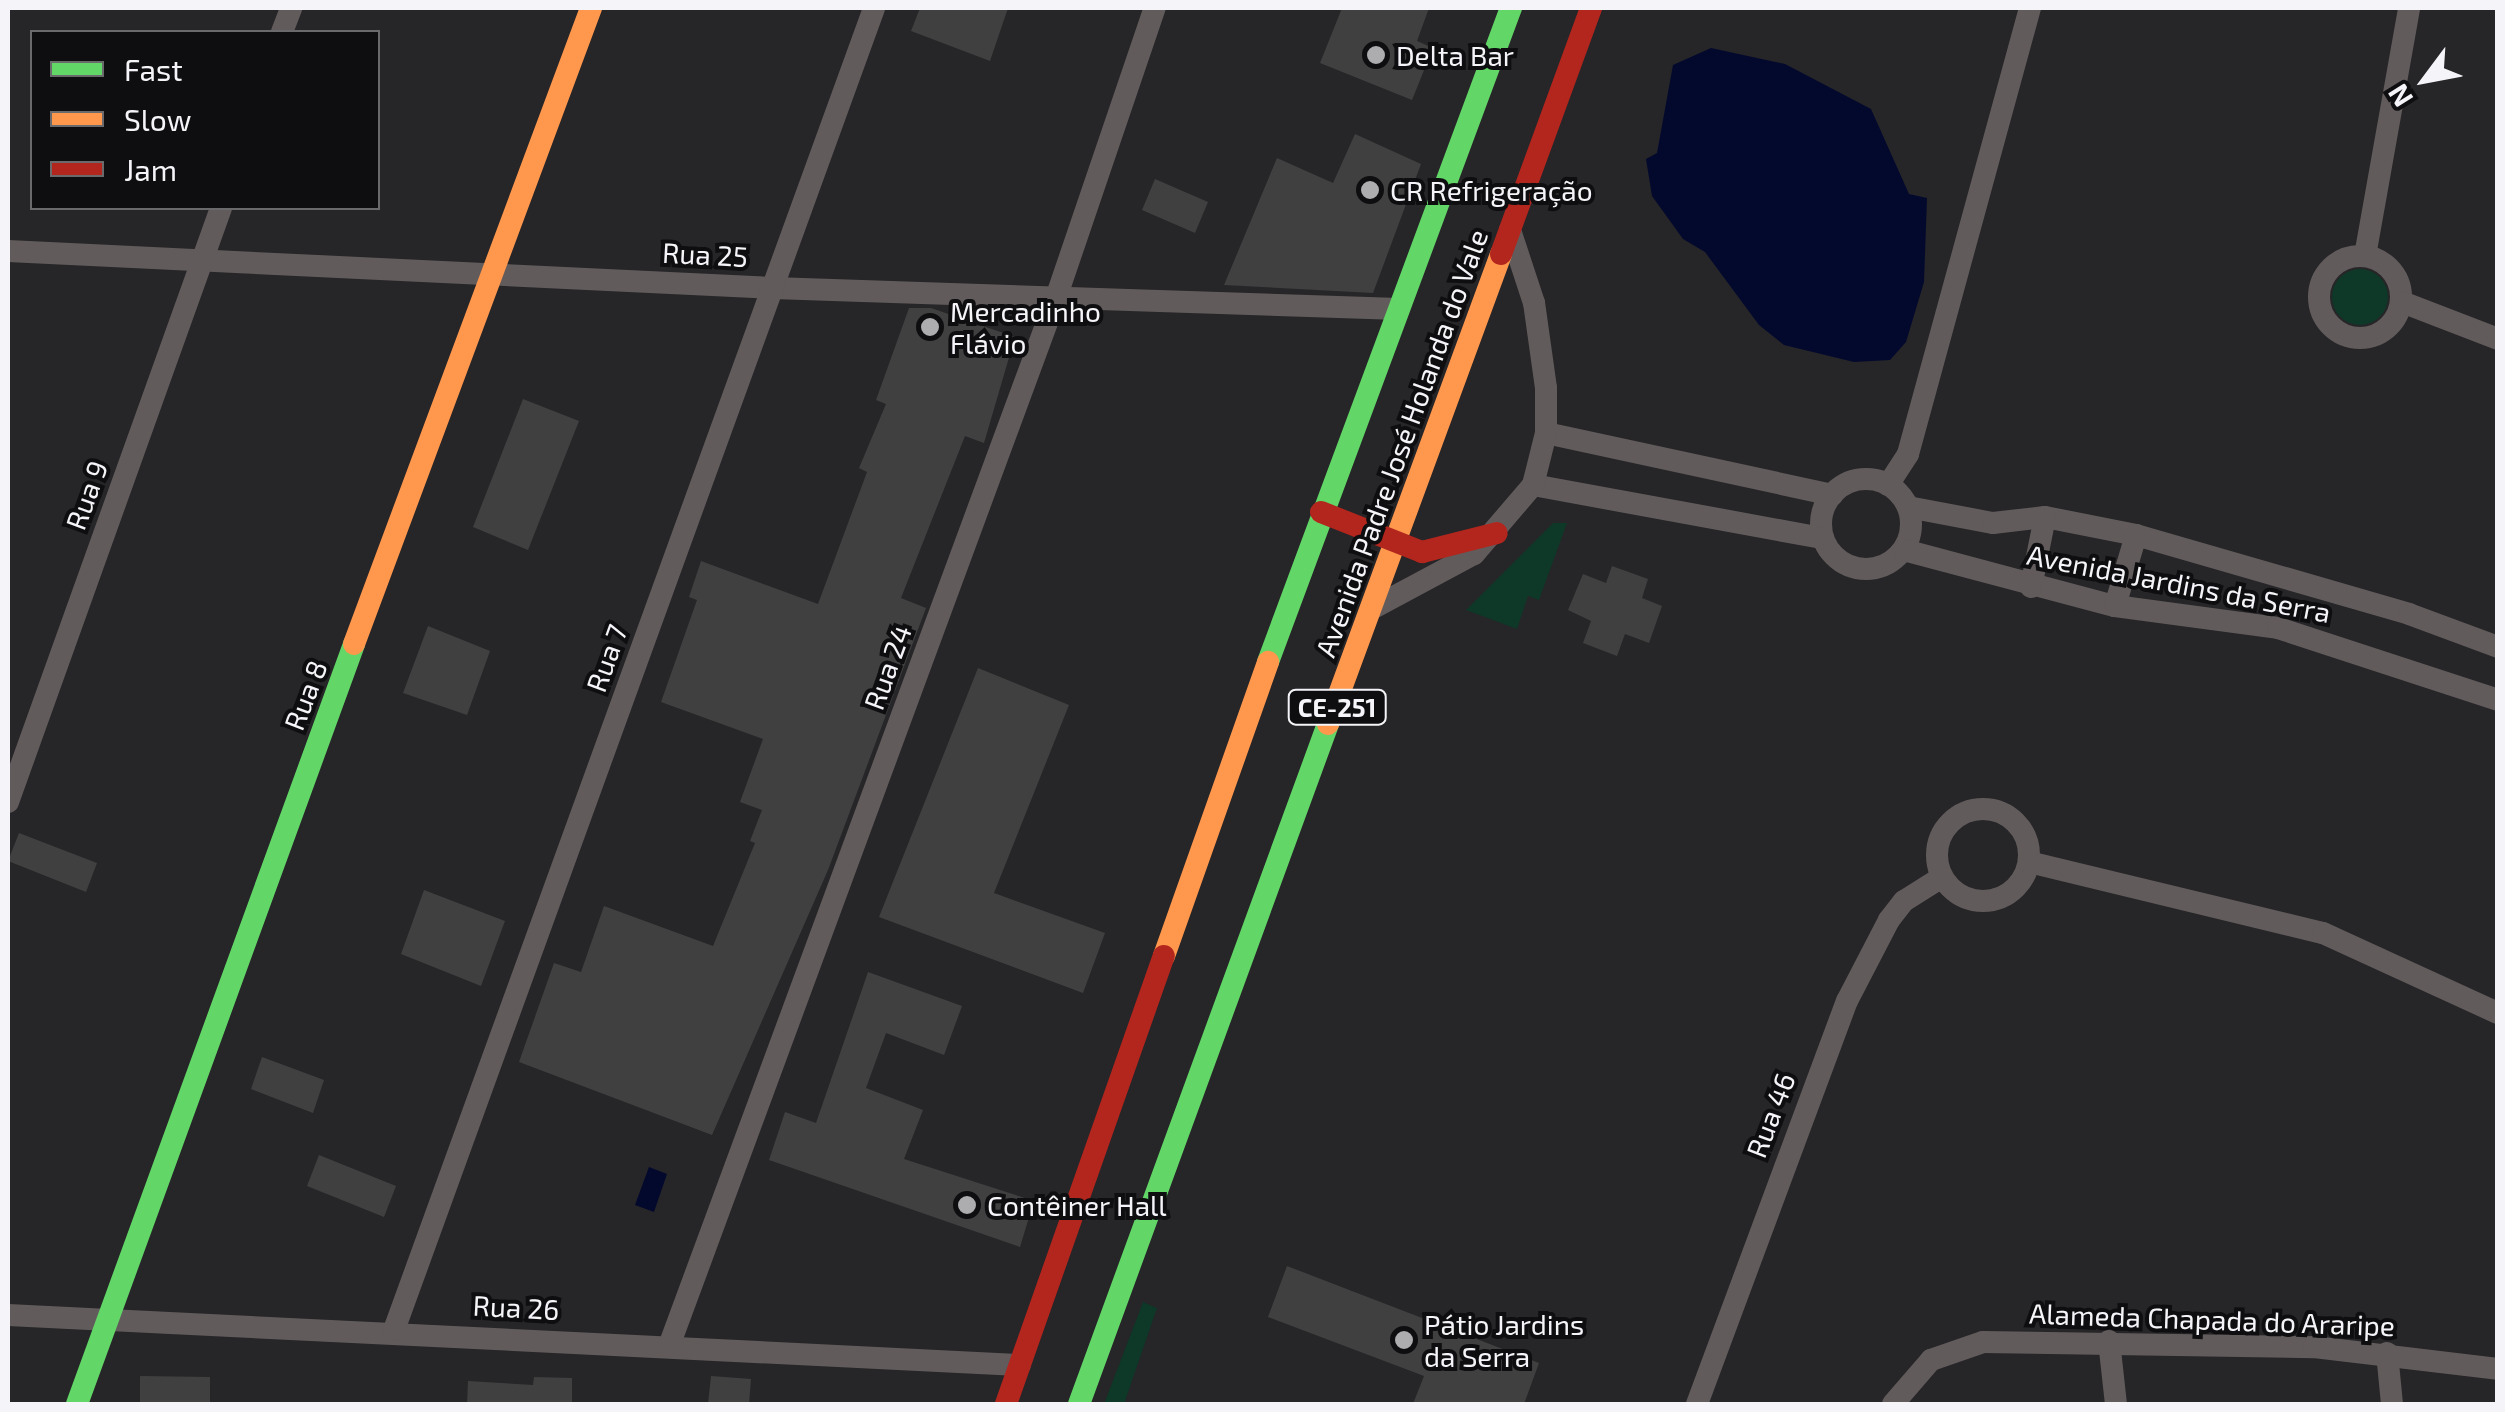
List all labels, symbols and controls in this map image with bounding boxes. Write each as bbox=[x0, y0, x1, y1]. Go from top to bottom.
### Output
legend bbox=[30, 30, 380, 210]
north arrow bbox=[2375, 30, 2475, 130]
place label: Delta Bar bbox=[1396, 38, 1514, 72]
marker: Delta Bar bbox=[1365, 44, 1387, 66]
text: Fast bbox=[124, 51, 183, 87]
text: N bbox=[2380, 78, 2419, 113]
text: Slow bbox=[124, 101, 191, 137]
text: Jam bbox=[124, 151, 177, 187]
place label: CR Refrigeração bbox=[1390, 173, 1593, 207]
marker: CR Refrigeração bbox=[1359, 179, 1381, 201]
street label: Avenida Padre José Holanda do Vale bbox=[1308, 224, 1494, 662]
street label: Rua 25 bbox=[661, 235, 749, 273]
place label: Mercadinho Flávio bbox=[950, 294, 1101, 360]
marker: Mercadinho Flávio bbox=[919, 316, 941, 338]
street label: Rua 9 bbox=[58, 456, 114, 534]
street label: Avenida Jardins da Serra bbox=[2024, 537, 2334, 629]
street label: Rua 7 bbox=[578, 620, 634, 696]
street label: Rua 24 bbox=[856, 620, 918, 714]
street label: Rua 8 bbox=[276, 655, 334, 735]
road number: CE-251 bbox=[1287, 687, 1387, 727]
street label: Rua 46 bbox=[1739, 1068, 1801, 1162]
place label: Contêiner Hall bbox=[987, 1188, 1167, 1222]
marker: Contêiner Hall bbox=[956, 1194, 978, 1216]
street label: Rua 26 bbox=[472, 1288, 560, 1326]
street label: Alameda Chapada do Araripe bbox=[2028, 1296, 2396, 1342]
place label: Pátio Jardins da Serra bbox=[1424, 1307, 1585, 1373]
marker: Pátio Jardins da Serra bbox=[1393, 1329, 1415, 1351]

